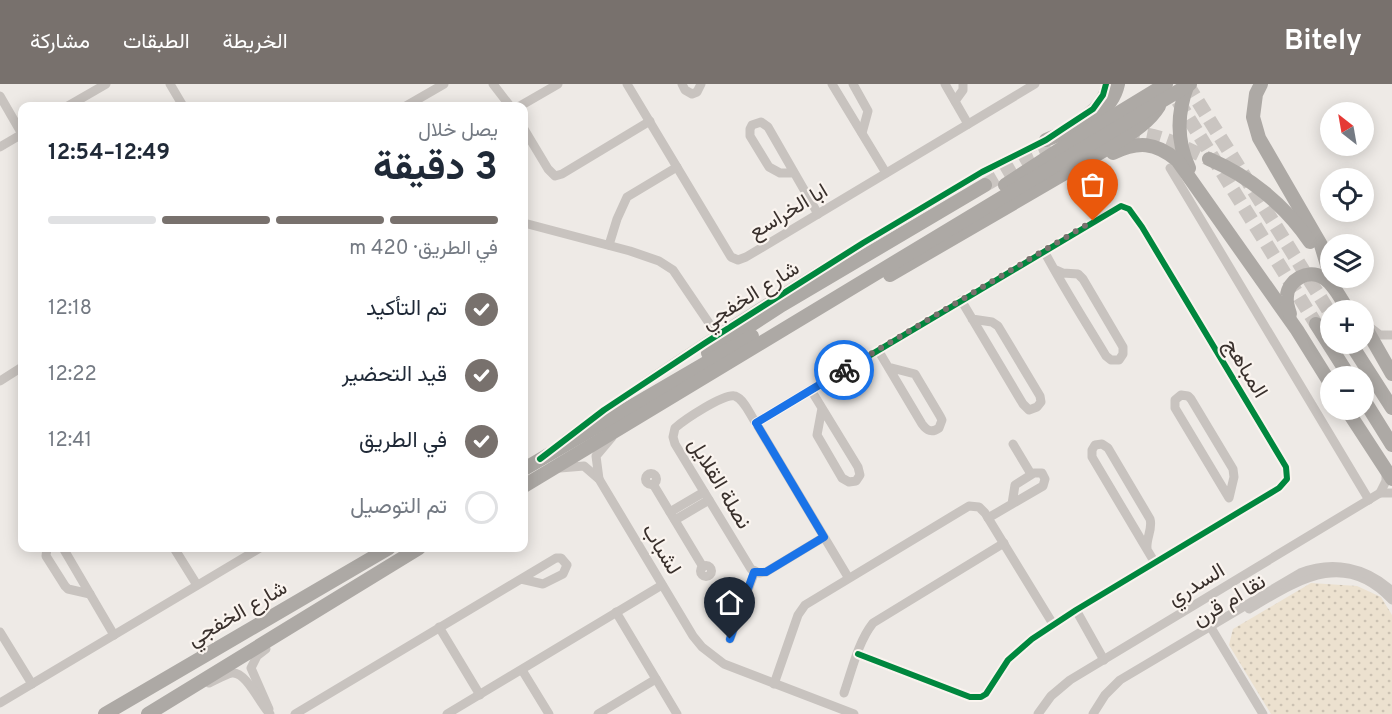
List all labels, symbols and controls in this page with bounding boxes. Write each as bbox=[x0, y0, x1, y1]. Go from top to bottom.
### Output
text: Bitely bbox=[1284, 24, 1362, 60]
text: مشاركة bbox=[30, 29, 90, 56]
text: الطبقات bbox=[123, 29, 190, 56]
text: الخريطة bbox=[223, 29, 288, 56]
north arrow bbox=[1320, 102, 1374, 156]
map controls bbox=[1320, 102, 1374, 420]
text: يصل خلال bbox=[418, 118, 498, 144]
text: 12:49–12:54 bbox=[48, 140, 170, 167]
text: 3 دقيقة bbox=[373, 145, 498, 194]
pin bbox=[1067, 159, 1118, 221]
icon: bag bbox=[1076, 168, 1109, 201]
button: locate bbox=[1320, 168, 1374, 222]
street label: ابا الخراسع bbox=[744, 178, 833, 246]
button: layers bbox=[1320, 234, 1374, 288]
text: في الطريق · 420 m bbox=[349, 236, 498, 262]
street label: شارع الخفجي bbox=[697, 255, 806, 339]
icon: check bbox=[465, 293, 498, 326]
text: 12:18 bbox=[48, 296, 92, 322]
text: تم التأكيد bbox=[366, 296, 447, 323]
button: + bbox=[1320, 300, 1374, 354]
street label: المباهج bbox=[1216, 334, 1273, 403]
courier bbox=[814, 340, 874, 400]
icon: bike bbox=[828, 354, 861, 387]
icon: check bbox=[465, 359, 498, 392]
text: 12:22 bbox=[48, 362, 97, 388]
text: قيد التحضير bbox=[342, 362, 447, 389]
button: − bbox=[1320, 366, 1374, 420]
icon: check bbox=[465, 425, 498, 458]
text: 12:41 bbox=[48, 428, 92, 454]
text: في الطريق bbox=[359, 428, 447, 455]
street label: نصلة القلايل bbox=[681, 433, 757, 534]
text: تم التوصيل bbox=[350, 494, 447, 521]
street label: لشباب bbox=[635, 519, 686, 580]
street label: السدري bbox=[1163, 558, 1231, 614]
street label: نقا ام قرن bbox=[1188, 569, 1271, 634]
street label: شارع الخفجي bbox=[183, 575, 293, 655]
pin bbox=[704, 577, 755, 639]
icon: home bbox=[713, 586, 746, 619]

